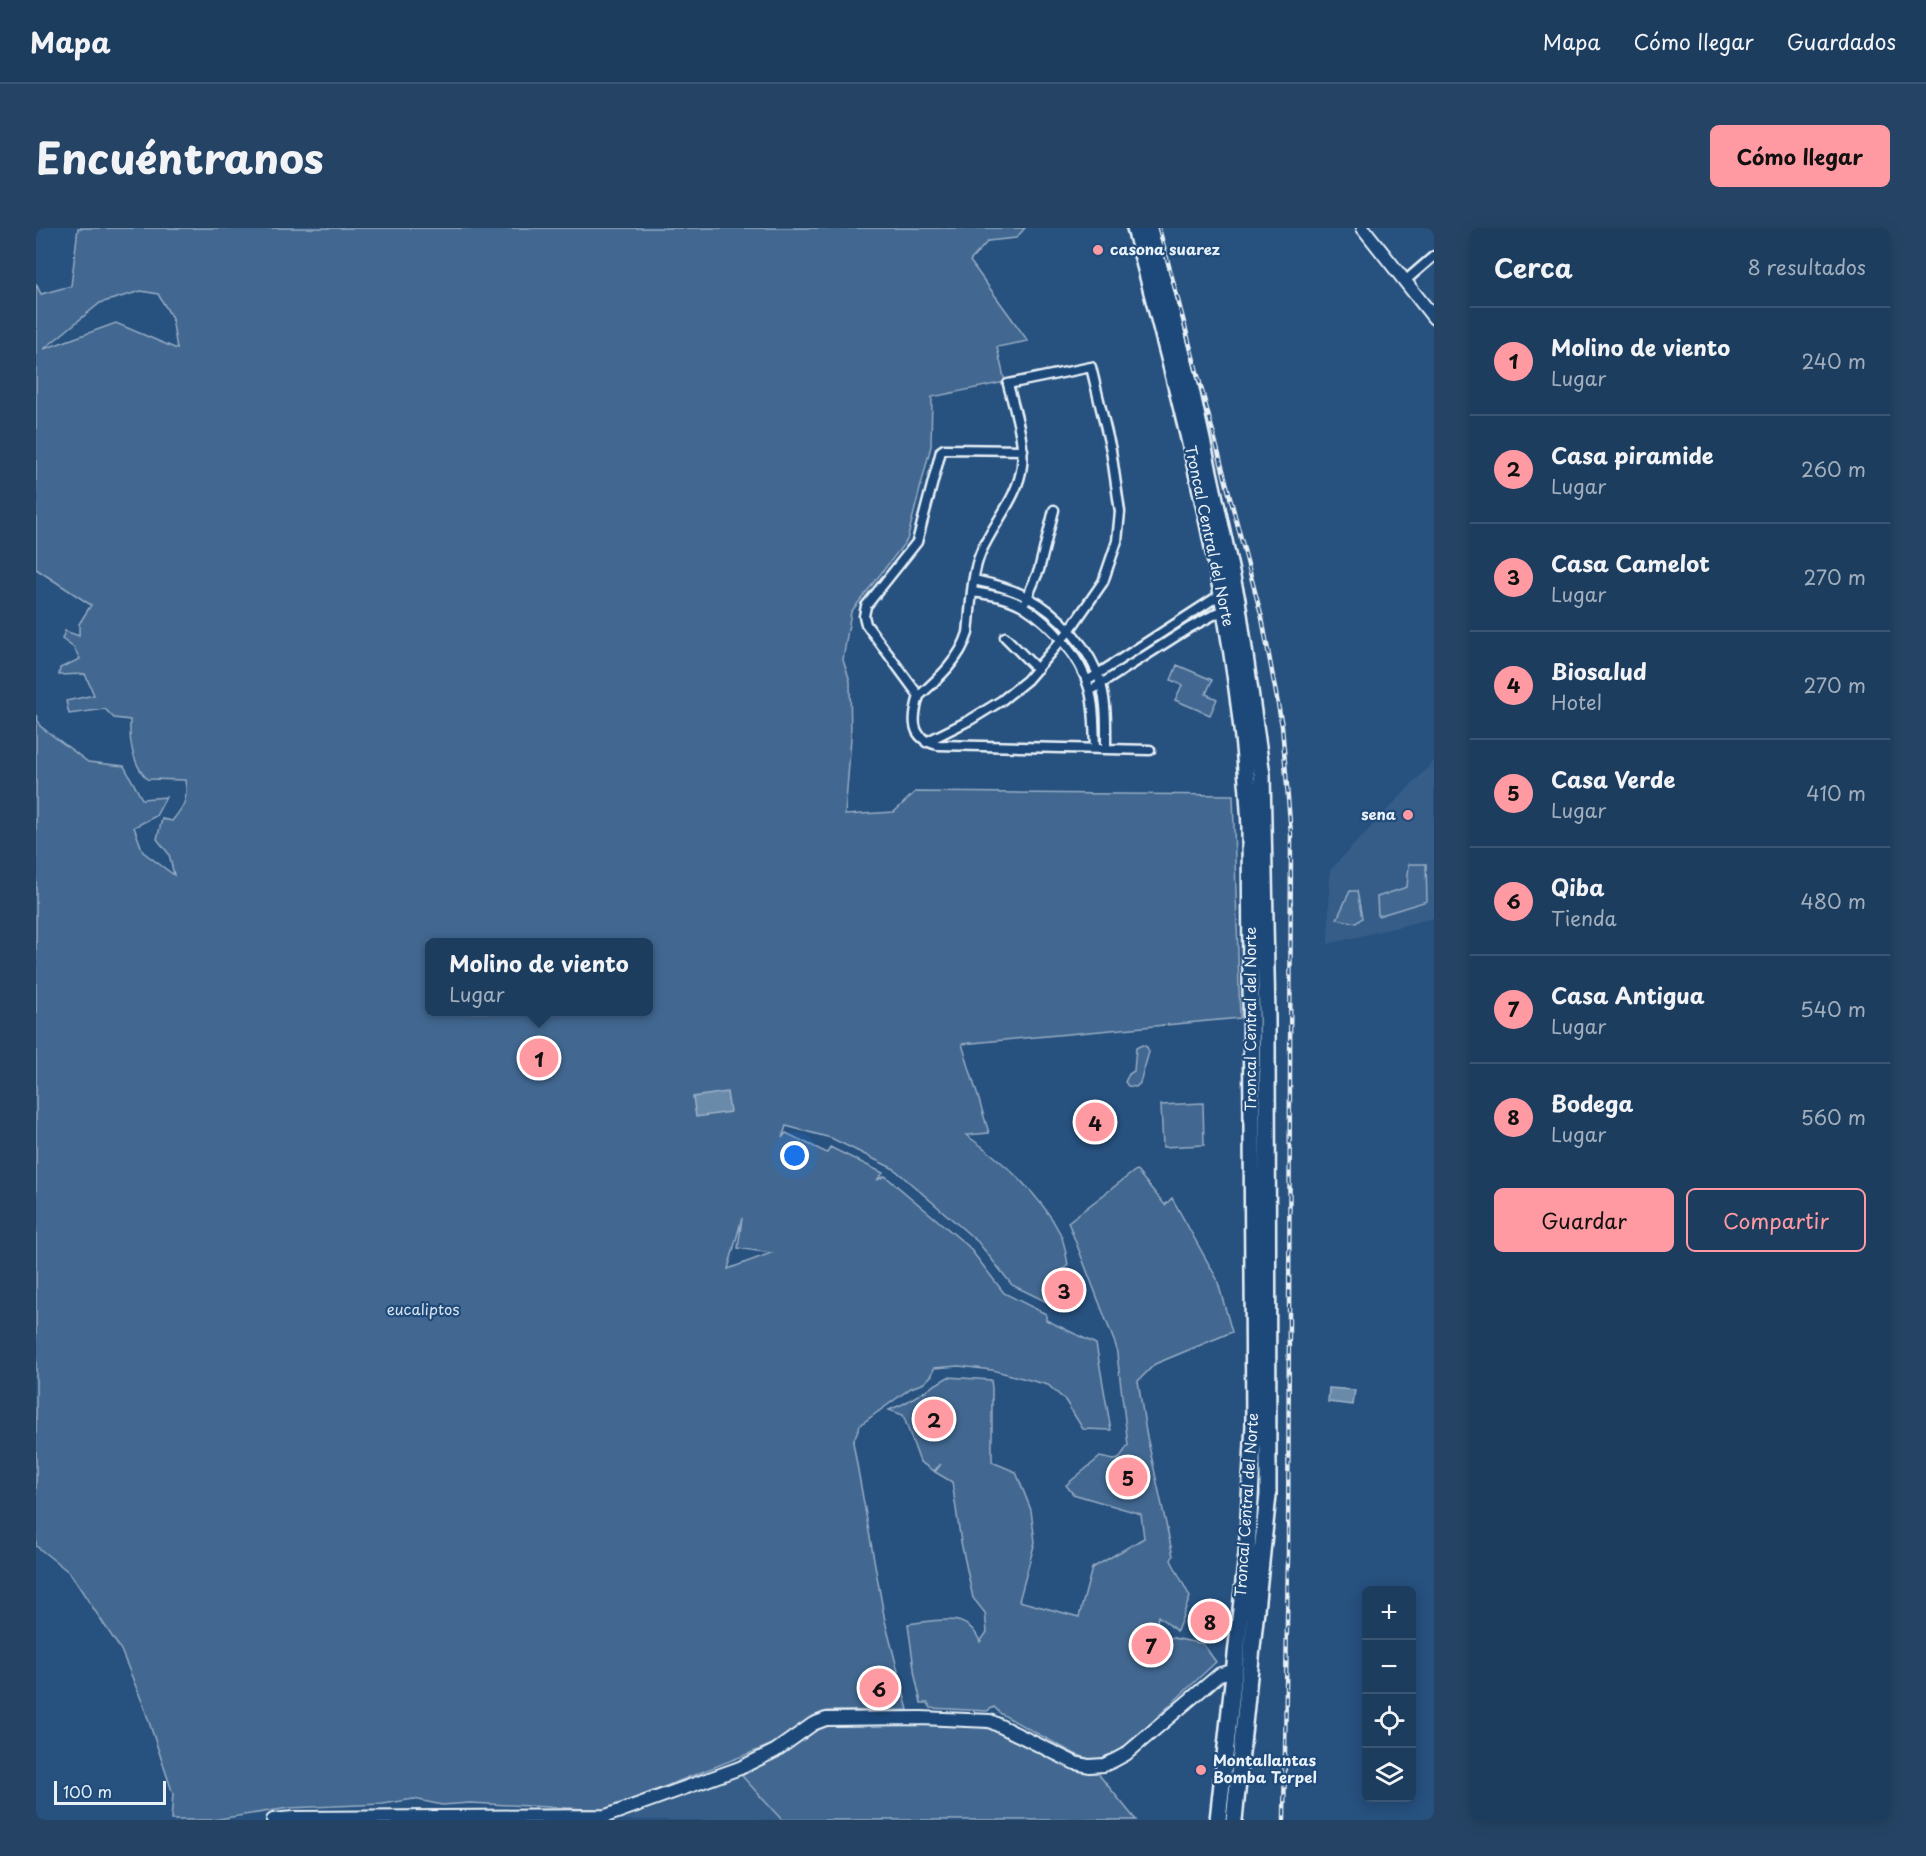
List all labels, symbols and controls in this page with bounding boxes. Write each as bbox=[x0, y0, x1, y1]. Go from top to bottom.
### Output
text: Mapa bbox=[30, 20, 111, 63]
text: Mapa bbox=[1543, 25, 1601, 57]
text: Cómo llegar bbox=[1634, 25, 1754, 57]
text: Guardados bbox=[1787, 25, 1896, 57]
text: Encuéntranos bbox=[36, 125, 324, 188]
button: Cómo llegar bbox=[1710, 125, 1890, 187]
place label: casona suarez bbox=[1110, 237, 1220, 260]
marker: casona suarez bbox=[1091, 243, 1105, 257]
text: Cerca bbox=[1494, 248, 1573, 287]
text: 8 resultados bbox=[1747, 252, 1866, 282]
text: Molino de viento bbox=[1551, 330, 1730, 363]
text: 1 bbox=[1509, 346, 1518, 376]
text: 240 m bbox=[1801, 346, 1866, 376]
text: Lugar bbox=[1551, 363, 1606, 393]
text: Casa piramide bbox=[1551, 438, 1714, 471]
street label: Troncal Central del Norte bbox=[1180, 443, 1241, 628]
text: 2 bbox=[1506, 454, 1521, 484]
text: 260 m bbox=[1801, 454, 1866, 484]
text: Lugar bbox=[1551, 471, 1606, 501]
text: Casa Camelot bbox=[1551, 546, 1710, 579]
text: 3 bbox=[1507, 562, 1520, 592]
text: 270 m bbox=[1803, 562, 1866, 592]
text: Lugar bbox=[1551, 579, 1606, 609]
text: Biosalud bbox=[1551, 654, 1647, 687]
text: 4 bbox=[1507, 670, 1520, 700]
text: 270 m bbox=[1803, 670, 1866, 700]
text: Hotel bbox=[1551, 687, 1602, 717]
text: Casa Verde bbox=[1551, 762, 1675, 795]
text: 5 bbox=[1507, 778, 1520, 808]
text: 410 m bbox=[1806, 778, 1866, 808]
text: Lugar bbox=[1551, 795, 1606, 825]
place label: sena bbox=[1361, 802, 1396, 825]
marker: sena bbox=[1401, 808, 1415, 822]
text: Qiba bbox=[1551, 870, 1604, 903]
text: 6 bbox=[1506, 886, 1521, 916]
text: 480 m bbox=[1801, 886, 1866, 916]
text: Tienda bbox=[1551, 903, 1617, 933]
street label: Troncal Central del Norte bbox=[1238, 927, 1261, 1111]
popup bbox=[425, 938, 653, 1016]
text: Molino de viento bbox=[449, 946, 629, 979]
text: Casa Antigua bbox=[1551, 978, 1705, 1011]
text: Lugar bbox=[449, 979, 505, 1009]
text: 7 bbox=[1508, 994, 1519, 1024]
text: 540 m bbox=[1800, 994, 1866, 1024]
text: Lugar bbox=[1551, 1011, 1606, 1041]
pin: 1 bbox=[520, 1036, 558, 1080]
text: Bodega bbox=[1551, 1086, 1633, 1119]
pin: 4 bbox=[1076, 1100, 1114, 1144]
text: 8 bbox=[1507, 1102, 1520, 1132]
text: 560 m bbox=[1801, 1102, 1866, 1132]
text: Lugar bbox=[1551, 1119, 1606, 1149]
your location bbox=[780, 1141, 809, 1170]
button: Guardar bbox=[1494, 1188, 1674, 1252]
button: Compartir bbox=[1686, 1188, 1866, 1252]
pin: 3 bbox=[1044, 1268, 1084, 1312]
park label: eucaliptos bbox=[387, 1297, 459, 1320]
pin: 2 bbox=[914, 1396, 954, 1442]
street label: Troncal Central del Norte bbox=[1228, 1412, 1263, 1598]
pin: 5 bbox=[1108, 1454, 1148, 1500]
map controls bbox=[1362, 1586, 1416, 1802]
button: + bbox=[1362, 1586, 1416, 1640]
pin: 8 bbox=[1190, 1598, 1230, 1644]
pin: 7 bbox=[1132, 1622, 1170, 1668]
button: − bbox=[1362, 1640, 1416, 1694]
pin: 6 bbox=[860, 1666, 898, 1710]
button: locate bbox=[1362, 1694, 1416, 1748]
place label: Montallantas Bomba Terpel bbox=[1213, 1748, 1317, 1788]
button: layers bbox=[1362, 1748, 1416, 1802]
marker: Montallantas Bomba Terpel bbox=[1194, 1763, 1208, 1777]
scale bar bbox=[54, 1778, 166, 1806]
text: 100 m bbox=[63, 1779, 112, 1803]

